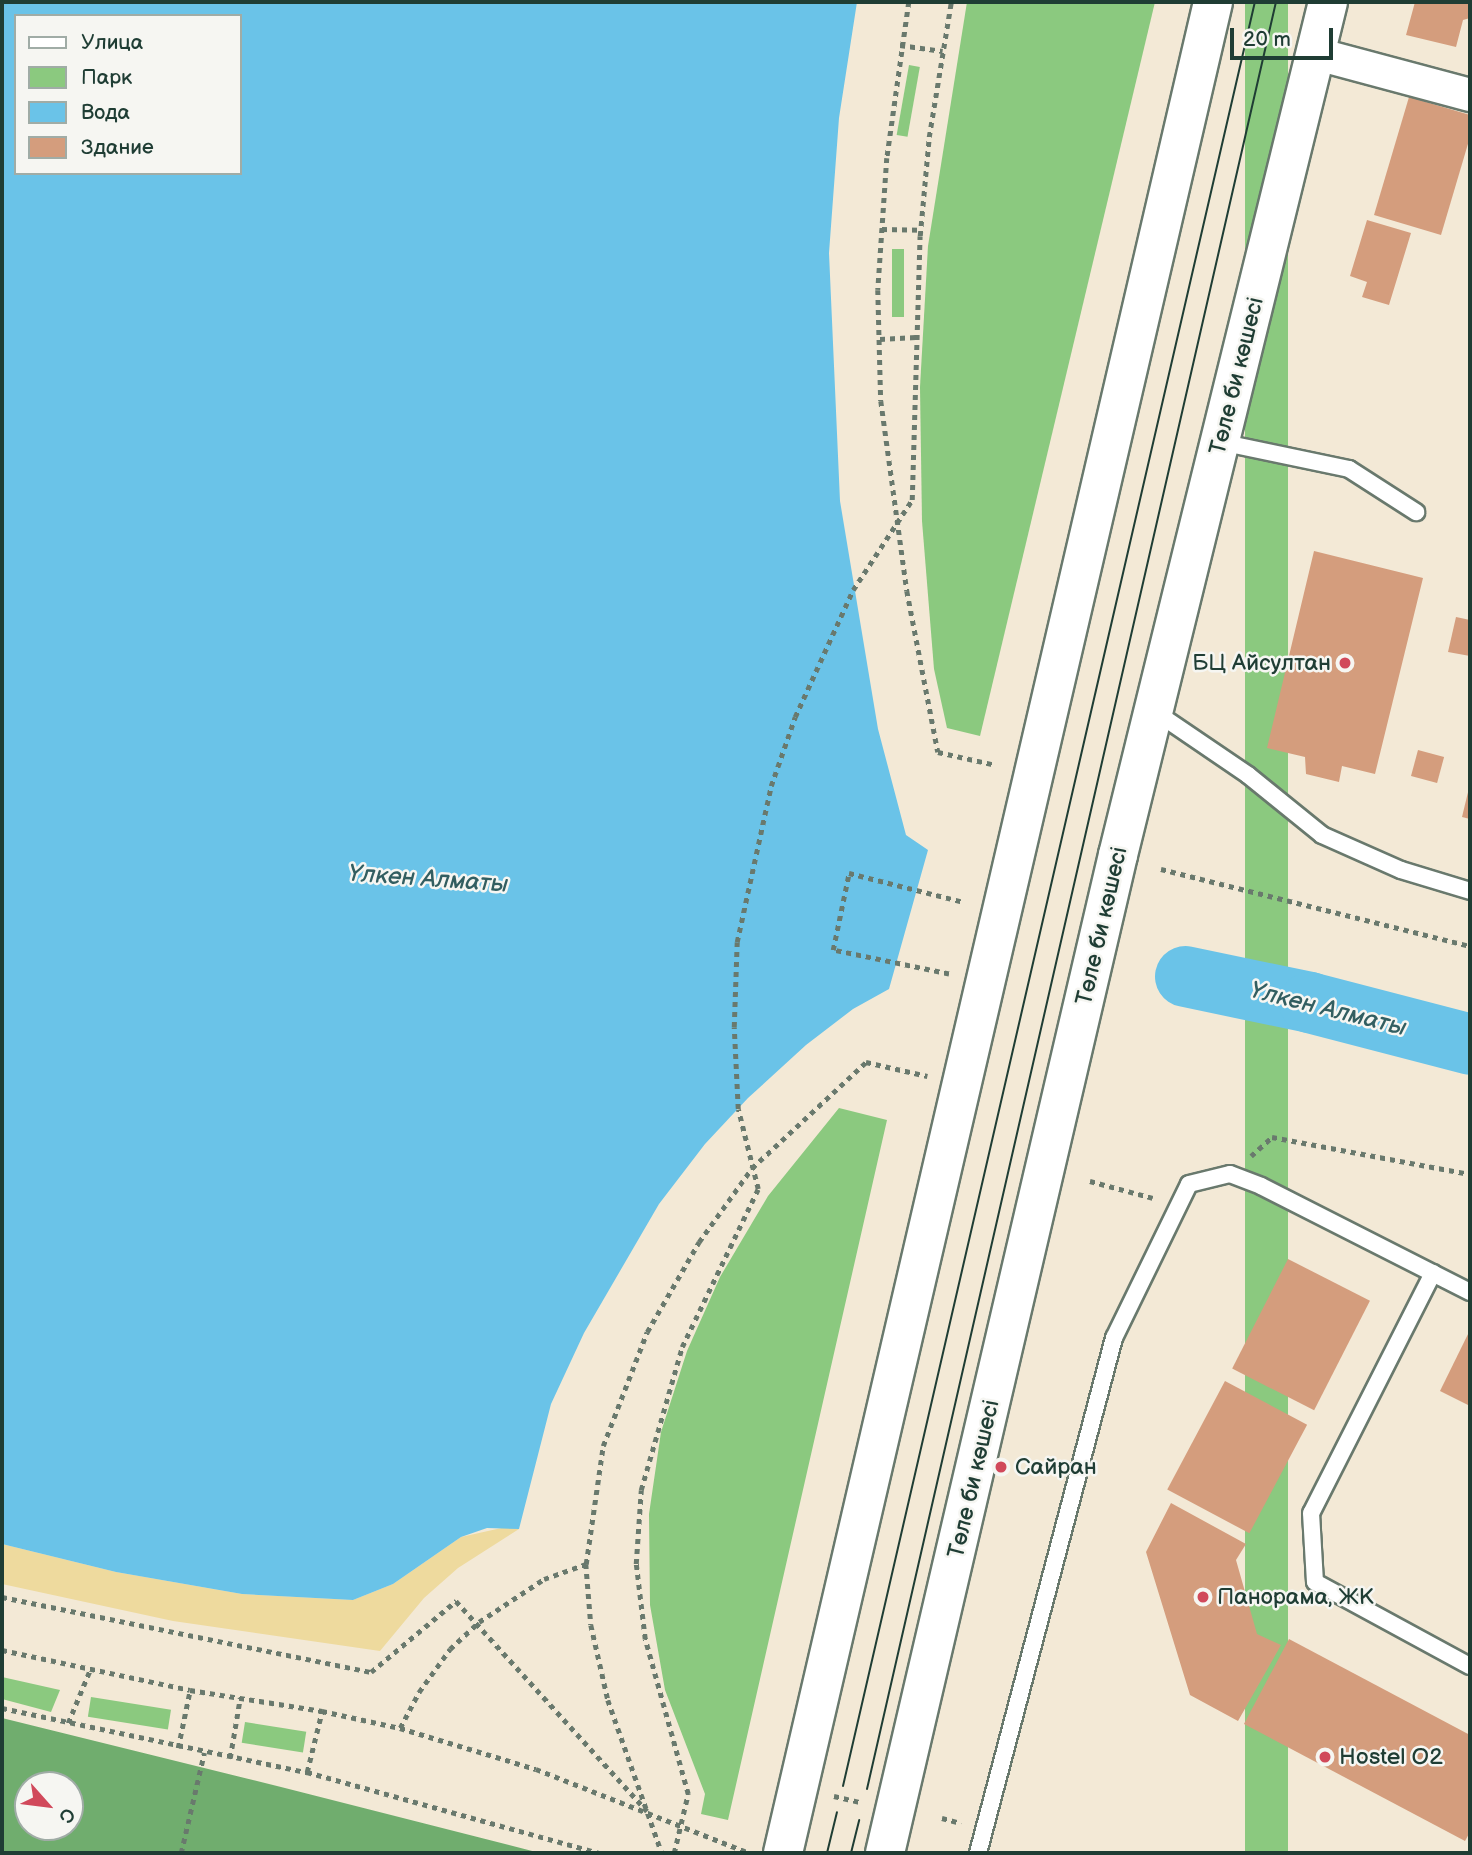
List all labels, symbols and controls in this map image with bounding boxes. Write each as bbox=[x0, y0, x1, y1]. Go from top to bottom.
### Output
legend bbox=[14, 14, 242, 175]
scale bar bbox=[1234, 14, 1337, 58]
text: 20 m bbox=[1243, 27, 1291, 52]
text: Улица bbox=[81, 30, 143, 55]
text: Парк bbox=[81, 65, 132, 90]
text: Вода bbox=[81, 100, 130, 125]
text: Здание bbox=[81, 135, 154, 160]
street label: Төле би көшесі bbox=[1204, 294, 1270, 458]
place label: БЦ Айсултан bbox=[1192, 649, 1331, 677]
marker: БЦ Айсултан bbox=[1337, 655, 1353, 671]
street label: Төле би көшесі bbox=[1070, 844, 1134, 1008]
water label: Үлкен Алматы bbox=[347, 859, 509, 899]
water label: Үлкен Алматы bbox=[1247, 976, 1409, 1042]
street label: Төле би көшесі bbox=[942, 1397, 1006, 1561]
place label: Сайран bbox=[1015, 1453, 1097, 1481]
marker: Сайран bbox=[993, 1459, 1009, 1475]
place label: Панорама, ЖК bbox=[1217, 1583, 1374, 1611]
marker: Панорама, ЖК bbox=[1195, 1589, 1211, 1605]
place label: Hostel O2 bbox=[1339, 1743, 1443, 1771]
marker: Hostel O2 bbox=[1317, 1749, 1333, 1765]
north arrow bbox=[14, 1771, 84, 1841]
text: С bbox=[53, 1804, 79, 1826]

